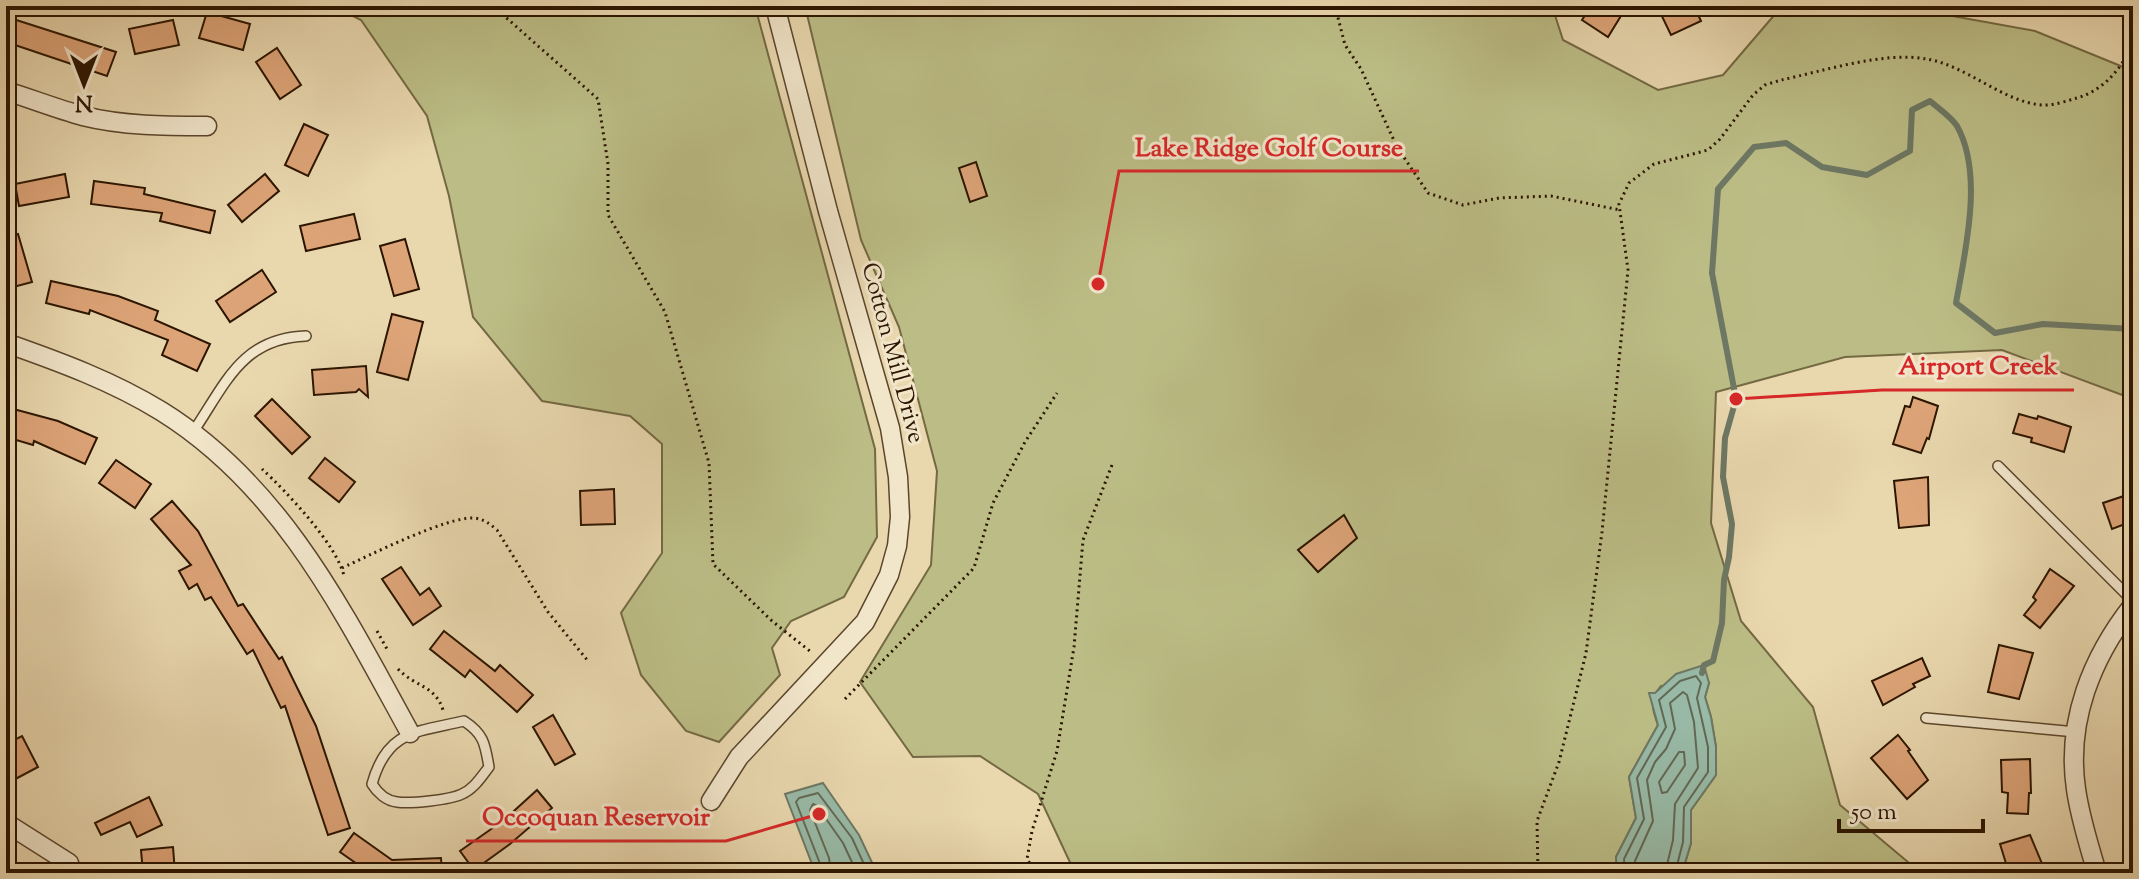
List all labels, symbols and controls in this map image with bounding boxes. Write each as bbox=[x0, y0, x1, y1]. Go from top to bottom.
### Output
north arrow bbox=[44, 44, 124, 124]
text: N bbox=[75, 85, 93, 117]
callout: Lake Ridge Golf Course bbox=[1119, 121, 1419, 171]
text: Lake Ridge Golf Course bbox=[1135, 131, 1403, 168]
street label: Cotton Mill Drive bbox=[852, 259, 932, 447]
callout: Airport Creek bbox=[1882, 340, 2074, 390]
text: Airport Creek bbox=[1898, 349, 2059, 386]
scale bar bbox=[1839, 783, 1983, 833]
callout: Occoquan Reservoir bbox=[466, 791, 726, 841]
text: 50 m bbox=[1849, 796, 1897, 830]
text: Occoquan Reservoir bbox=[482, 800, 710, 837]

